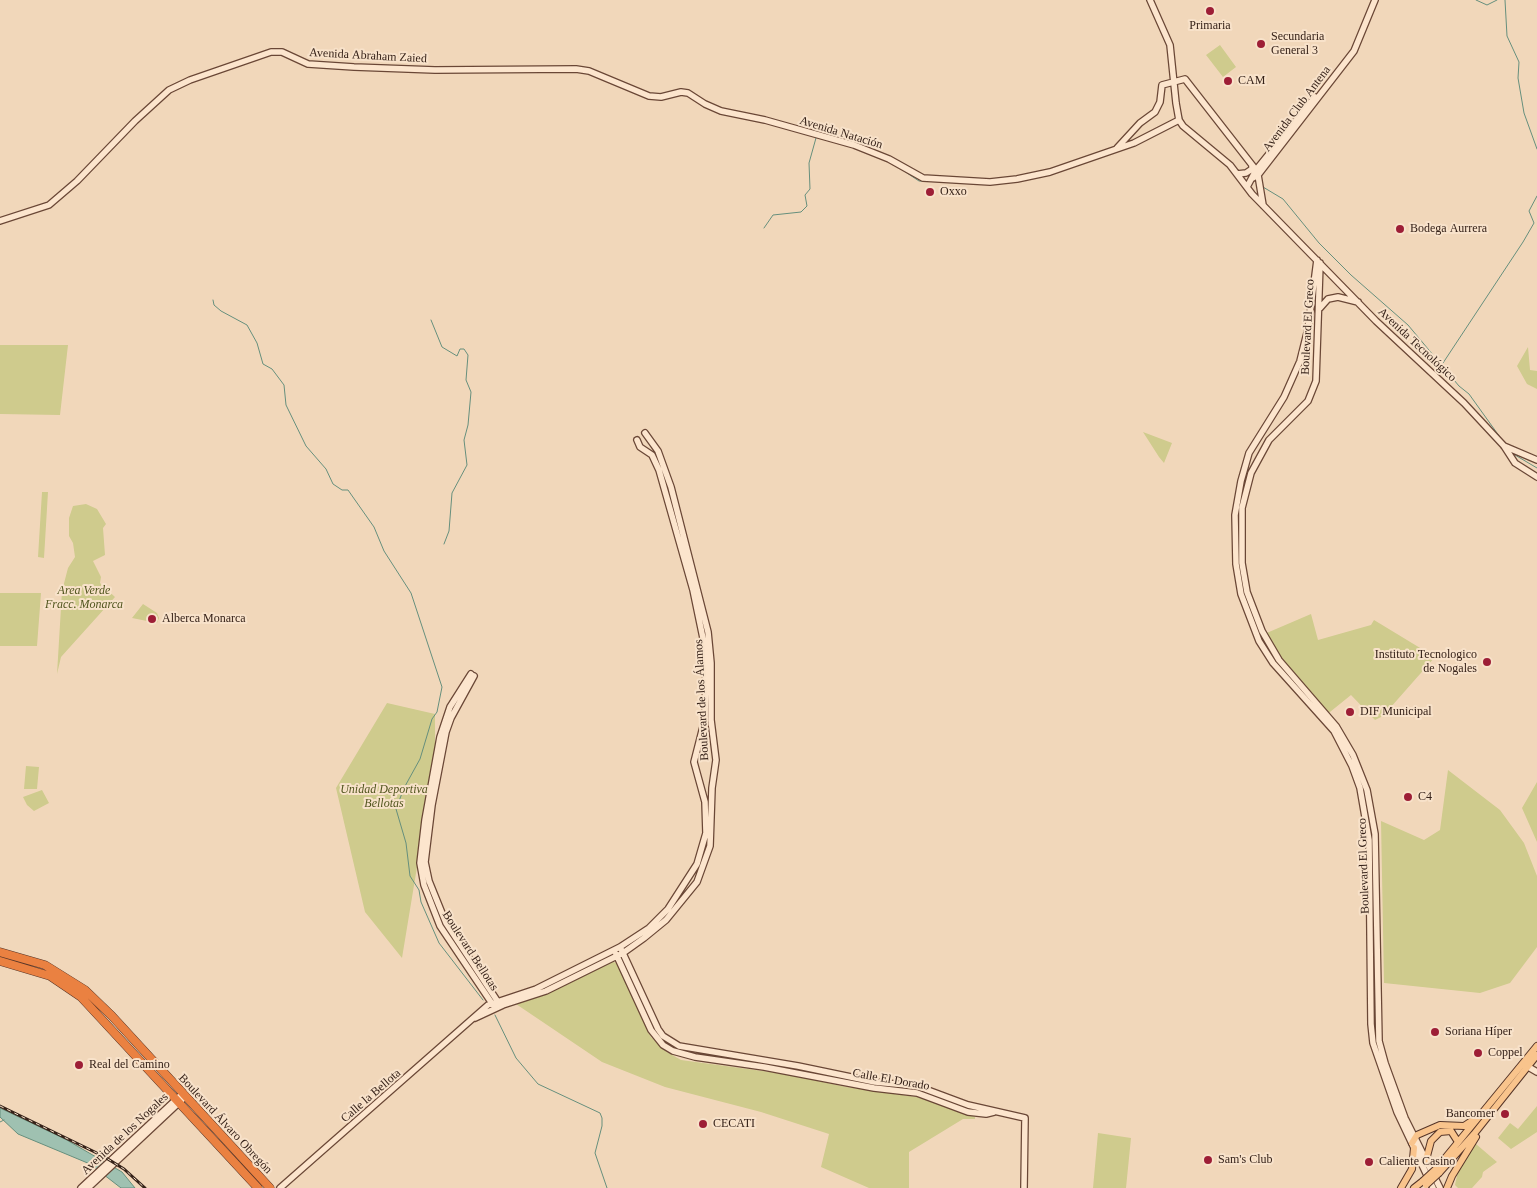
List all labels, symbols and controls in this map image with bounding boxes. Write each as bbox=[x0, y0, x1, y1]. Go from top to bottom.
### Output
marker: Primaria bbox=[1204, 5, 1216, 17]
place label: Primaria bbox=[1189, 19, 1231, 33]
place label: Secundaria General 3 bbox=[1271, 30, 1324, 58]
marker: Secundaria General 3 bbox=[1255, 38, 1267, 50]
street label: Avenida Abraham Zaied bbox=[309, 46, 427, 66]
street label: Avenida Club Antena bbox=[1260, 63, 1334, 155]
place label: CAM bbox=[1238, 74, 1265, 88]
marker: CAM bbox=[1222, 75, 1234, 87]
street label: Avenida Natación bbox=[798, 114, 884, 152]
place label: Oxxo bbox=[940, 185, 967, 199]
marker: Oxxo bbox=[924, 186, 936, 198]
place label: Bodega Aurrera bbox=[1410, 222, 1487, 236]
marker: Bodega Aurrera bbox=[1394, 223, 1406, 235]
street label: Boulevard El Greco bbox=[1298, 279, 1318, 375]
street label: Avenida Tecnológico bbox=[1375, 305, 1459, 385]
park label: Area Verde Fracc. Monarca bbox=[45, 584, 123, 612]
place label: Alberca Monarca bbox=[162, 612, 246, 626]
marker: Alberca Monarca bbox=[146, 613, 158, 625]
street label: Boulevard de los Álamos bbox=[692, 639, 712, 761]
place label: Instituto Tecnologico de Nogales bbox=[1375, 648, 1477, 676]
marker: Instituto Tecnologico de Nogales bbox=[1481, 656, 1493, 668]
place label: DIF Municipal bbox=[1360, 705, 1432, 719]
marker: DIF Municipal bbox=[1344, 706, 1356, 718]
park label: Unidad Deportiva Bellotas bbox=[340, 783, 428, 811]
place label: C4 bbox=[1418, 790, 1432, 804]
marker: C4 bbox=[1402, 791, 1414, 803]
street label: Boulevard El Greco bbox=[1355, 818, 1373, 914]
street label: Boulevard Bellotas bbox=[439, 908, 501, 994]
place label: Soriana Híper bbox=[1445, 1025, 1512, 1039]
marker: Soriana Híper bbox=[1429, 1026, 1441, 1038]
place label: Coppel bbox=[1488, 1046, 1523, 1060]
marker: Coppel bbox=[1472, 1047, 1484, 1059]
place label: Real del Camino bbox=[89, 1058, 170, 1072]
marker: Real del Camino bbox=[73, 1059, 85, 1071]
street label: Calle la Bellota bbox=[338, 1066, 404, 1126]
street label: Calle El Dorado bbox=[851, 1066, 931, 1094]
street label: Boulevard Álvaro Obregón bbox=[175, 1071, 275, 1177]
street label: Avenida de los Nogales bbox=[79, 1090, 171, 1178]
place label: Bancomer bbox=[1446, 1107, 1495, 1121]
marker: Bancomer bbox=[1499, 1108, 1511, 1120]
place label: CECATI bbox=[713, 1117, 755, 1131]
marker: CECATI bbox=[697, 1118, 709, 1130]
place label: Sam's Club bbox=[1218, 1153, 1273, 1167]
marker: Sam's Club bbox=[1202, 1154, 1214, 1166]
place label: Caliente Casino bbox=[1379, 1155, 1455, 1169]
marker: Caliente Casino bbox=[1363, 1156, 1375, 1168]

